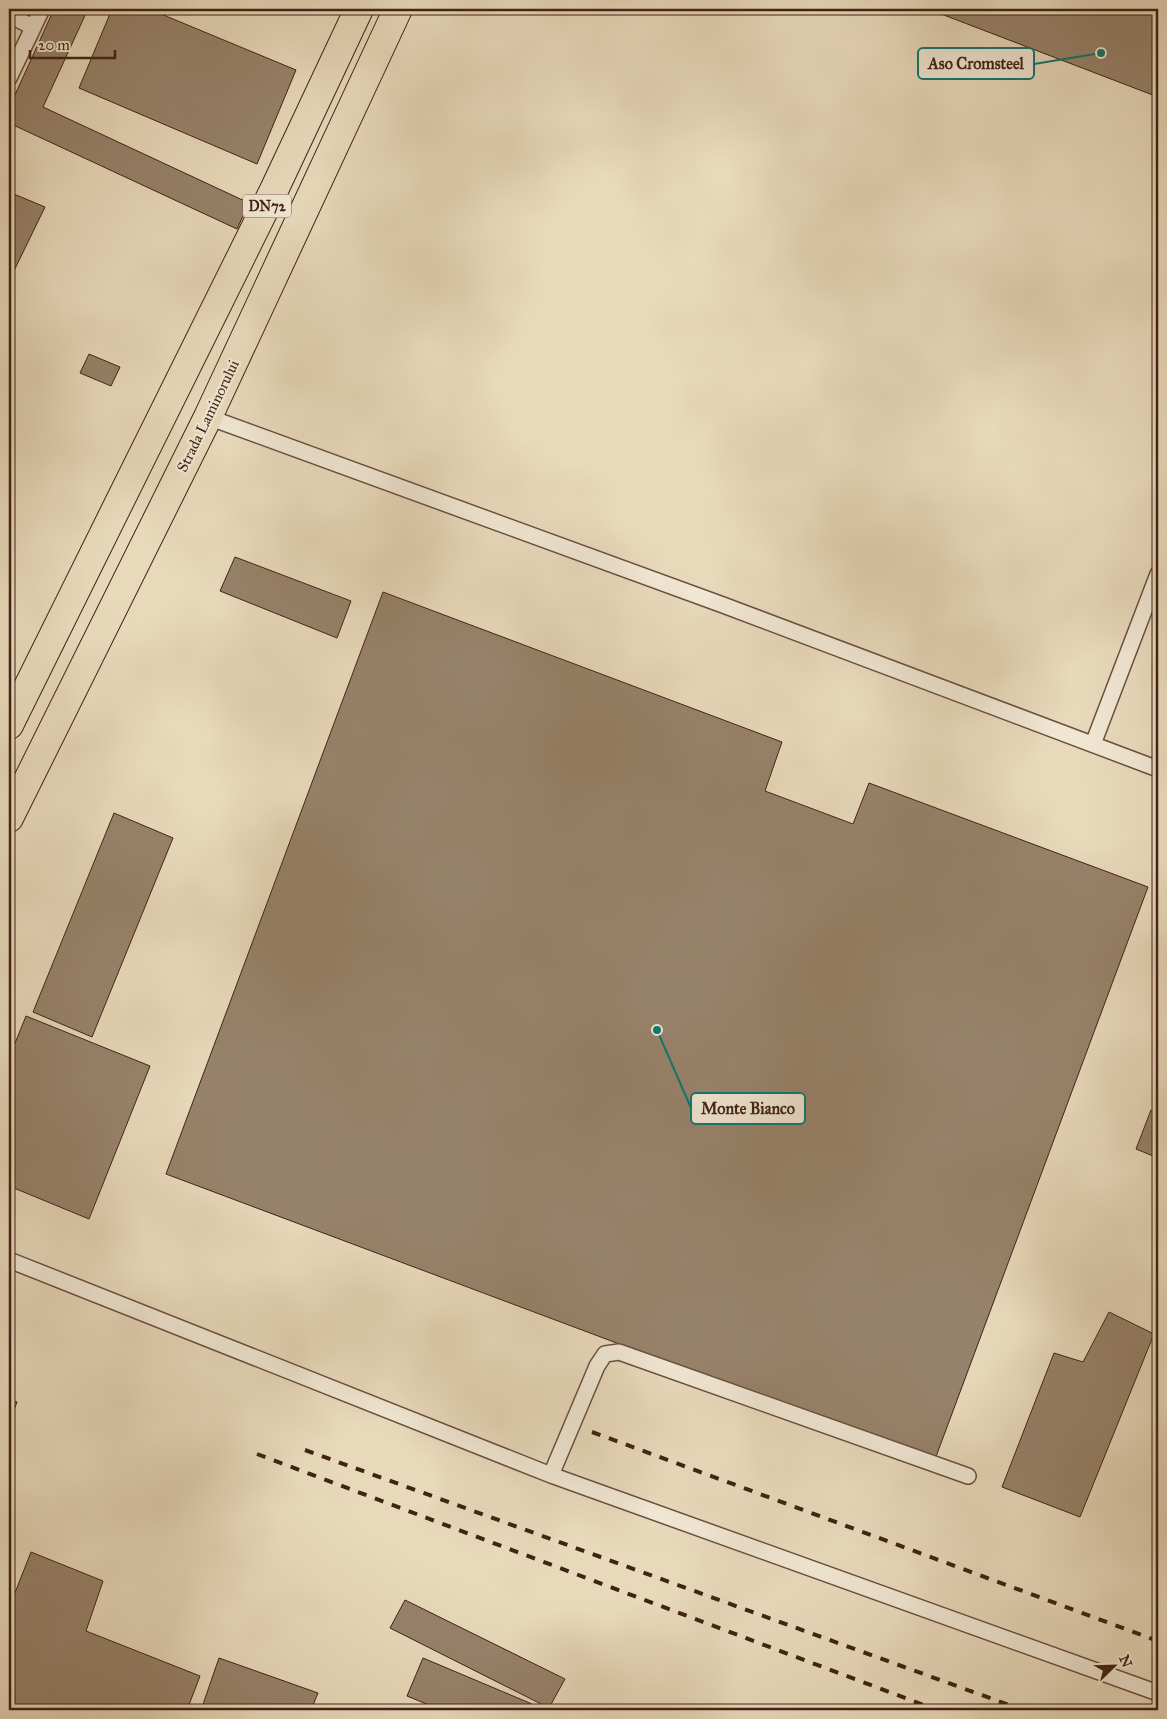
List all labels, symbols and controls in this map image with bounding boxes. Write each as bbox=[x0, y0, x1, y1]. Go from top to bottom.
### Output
scale bar bbox=[30, 28, 115, 60]
text: 20 m bbox=[38, 36, 70, 54]
callout: Aso Cromsteel bbox=[918, 48, 1034, 79]
text: Aso Cromsteel bbox=[927, 54, 1025, 73]
road number: DN72 bbox=[243, 195, 291, 218]
street label: Strada Laminorului bbox=[173, 357, 243, 475]
callout: Monte Bianco bbox=[691, 1093, 805, 1124]
text: Monte Bianco bbox=[701, 1099, 795, 1118]
north arrow bbox=[1090, 1642, 1140, 1692]
text: N bbox=[1115, 1652, 1136, 1670]

